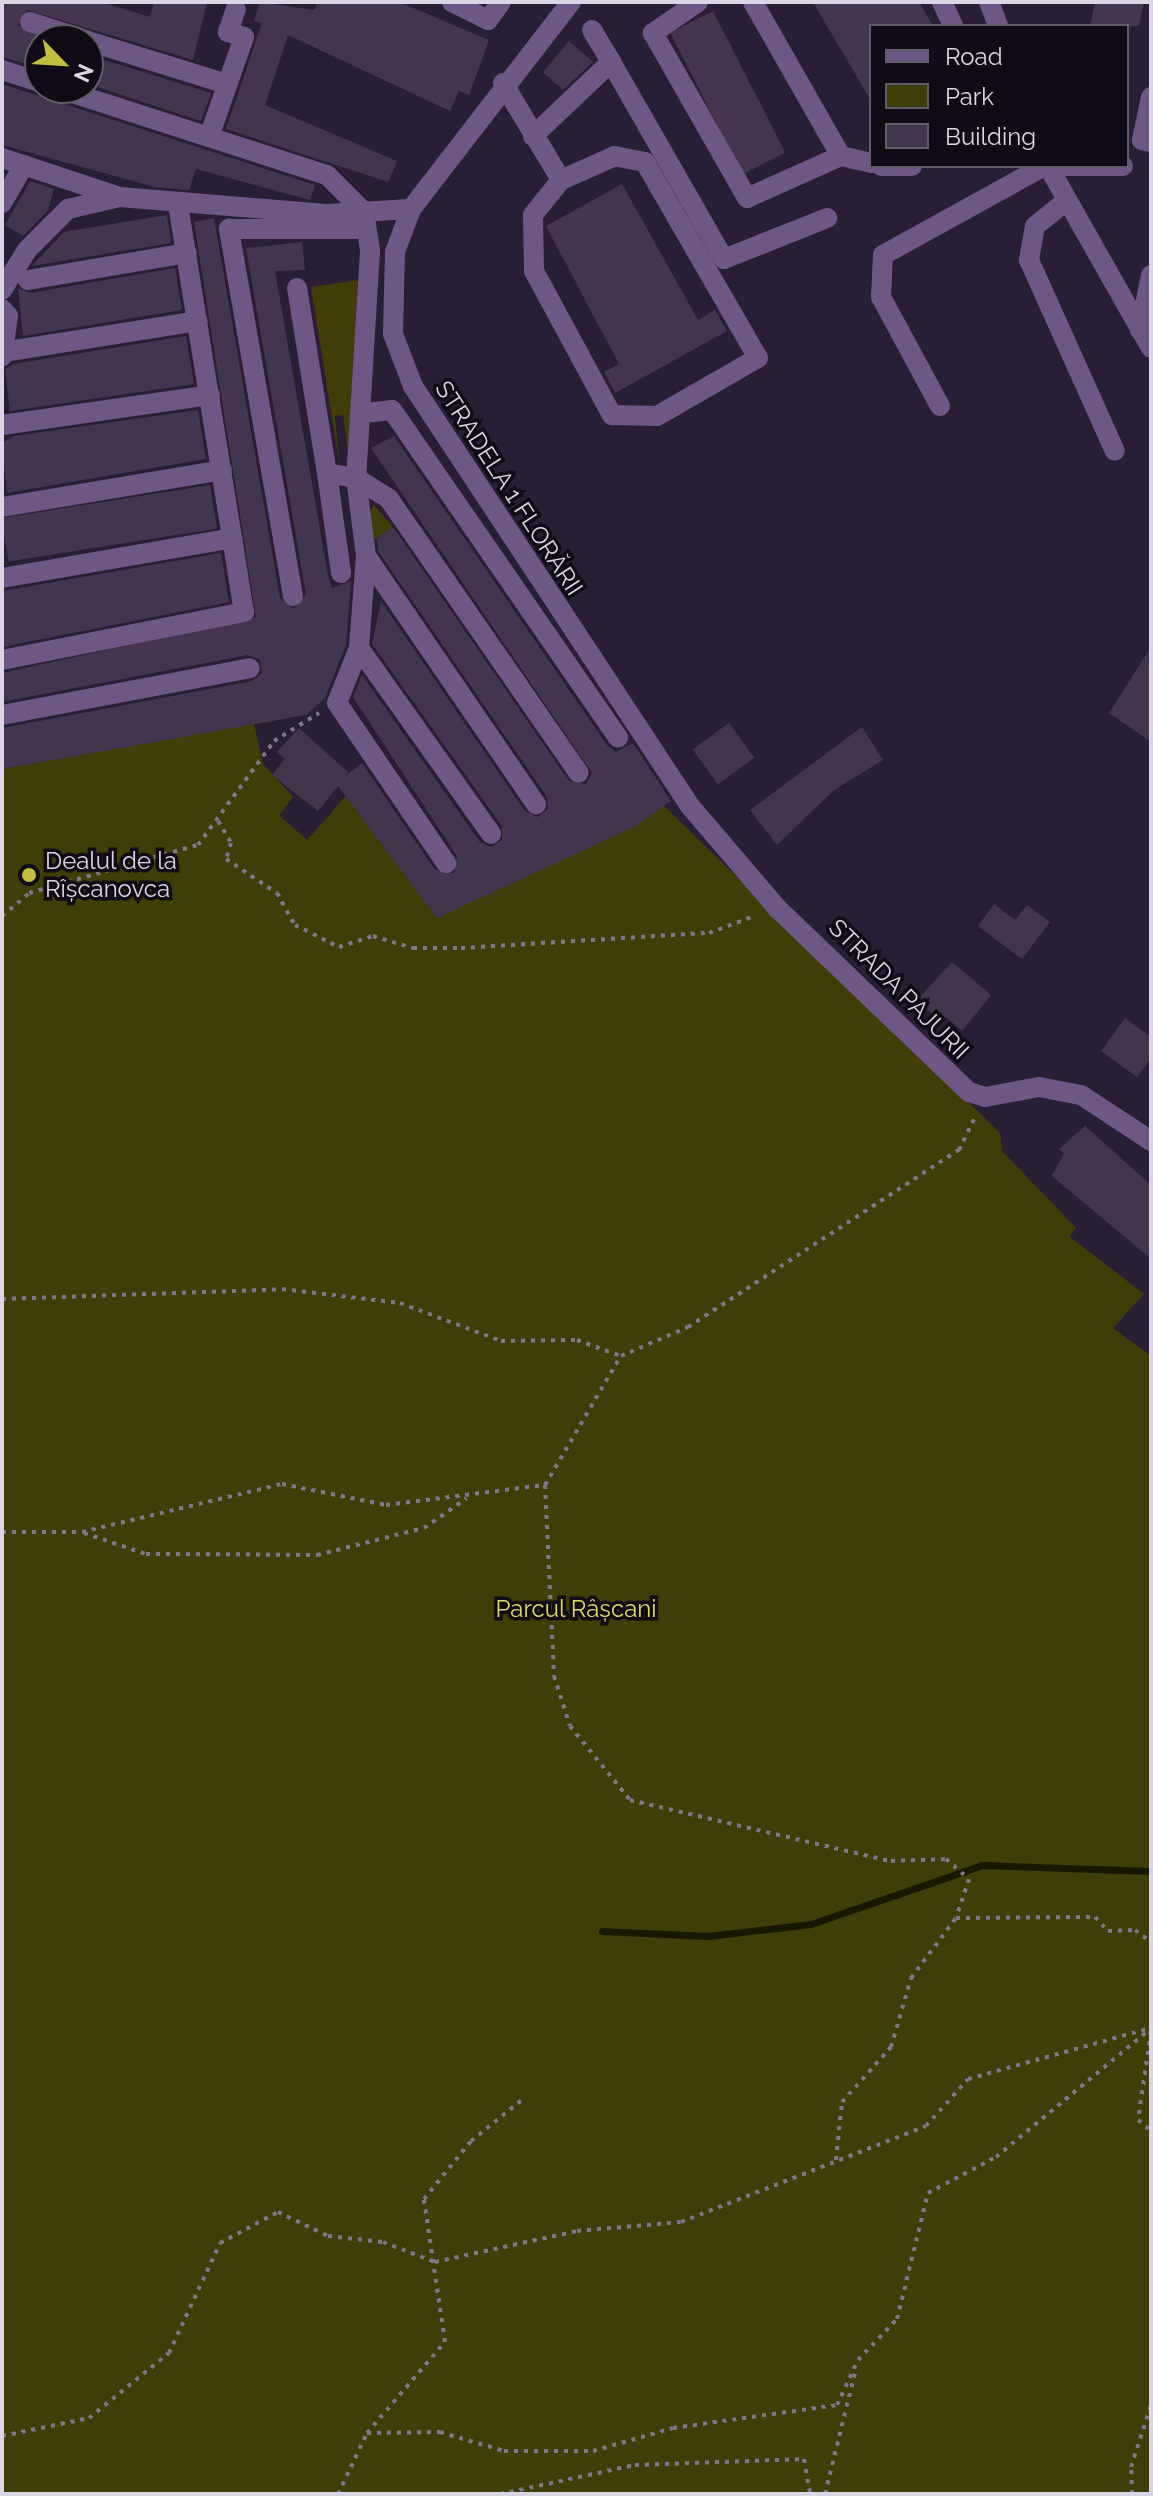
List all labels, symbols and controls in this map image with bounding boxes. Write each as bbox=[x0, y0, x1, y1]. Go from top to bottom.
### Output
north arrow bbox=[24, 24, 104, 104]
legend bbox=[869, 24, 1129, 168]
text: Road bbox=[945, 42, 1003, 71]
text: N bbox=[69, 60, 99, 86]
text: Park bbox=[945, 82, 994, 111]
text: Building bbox=[945, 122, 1036, 151]
street label: STRADELA 1 FLORĂRII bbox=[429, 375, 589, 601]
place label: Dealul de la Rîșcanovca bbox=[45, 847, 178, 903]
marker: Dealul de la Rîșcanovca bbox=[20, 866, 38, 884]
street label: STRADA PAJURII bbox=[823, 913, 975, 1065]
park label: Parcul Râșcani bbox=[495, 1595, 657, 1623]

